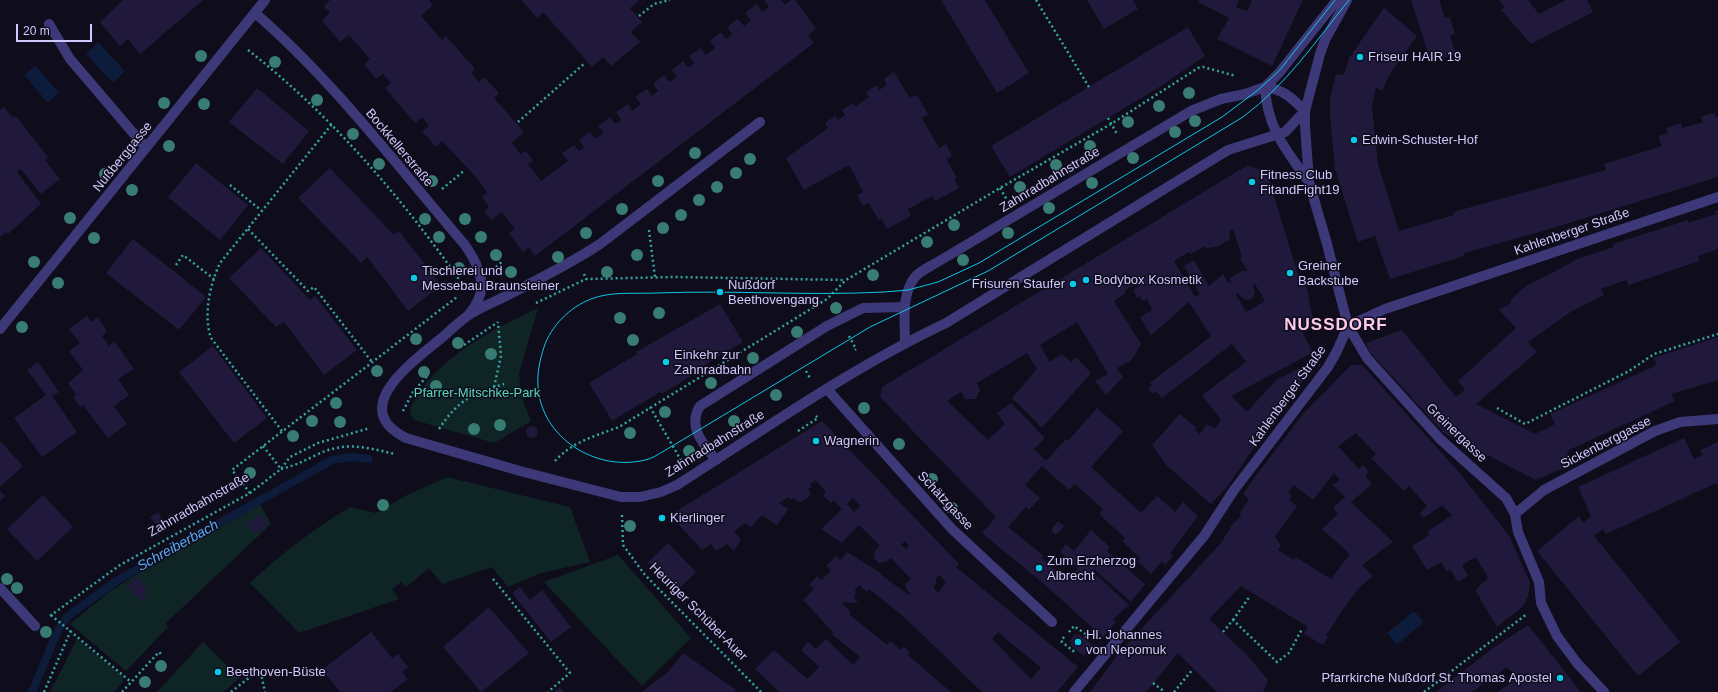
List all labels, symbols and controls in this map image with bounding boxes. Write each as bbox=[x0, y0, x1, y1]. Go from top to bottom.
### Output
scale bar bbox=[18, 16, 94, 42]
text: 20 m bbox=[23, 24, 50, 38]
place label: Friseur HAIR 19 bbox=[1368, 49, 1461, 65]
marker: Friseur HAIR 19 bbox=[1355, 52, 1365, 62]
street label: Bockkellerstraße bbox=[362, 106, 436, 190]
street label: Nußberggasse bbox=[90, 119, 156, 195]
place label: Edwin-Schuster-Hof bbox=[1362, 132, 1478, 148]
marker: Edwin-Schuster-Hof bbox=[1349, 135, 1359, 145]
street label: Zahnradbahnstraße bbox=[997, 144, 1103, 216]
place label: Fitness Club FitandFight19 bbox=[1260, 167, 1339, 198]
marker: Fitness Club FitandFight19 bbox=[1247, 177, 1257, 187]
street label: Kahlenberger Straße bbox=[1512, 205, 1632, 259]
place label: Greiner Backstube bbox=[1298, 258, 1359, 289]
place label: Tischlerei und Messebau Braunsteiner bbox=[422, 263, 559, 294]
marker: Greiner Backstube bbox=[1285, 268, 1295, 278]
place label: Bodybox Kosmetik bbox=[1094, 272, 1202, 288]
marker: Tischlerei und Messebau Braunsteiner bbox=[409, 273, 419, 283]
marker: Bodybox Kosmetik bbox=[1081, 275, 1091, 285]
place label: Frisuren Staufer bbox=[972, 276, 1065, 292]
place label: Nußdorf Beethovengang bbox=[728, 277, 819, 308]
marker: Frisuren Staufer bbox=[1068, 279, 1078, 289]
marker: Nußdorf Beethovengang bbox=[715, 287, 725, 297]
district label: NUSSDORF bbox=[1284, 315, 1388, 335]
street label: Kahlenberger Straße bbox=[1246, 343, 1330, 449]
place label: Einkehr zur Zahnradbahn bbox=[674, 347, 751, 378]
marker: Einkehr zur Zahnradbahn bbox=[661, 357, 671, 367]
park label: Pfarrer-Mitschke-Park bbox=[414, 385, 540, 401]
street label: Greinergasse bbox=[1423, 400, 1489, 466]
street label: Zahnradbahnstraße bbox=[662, 407, 768, 481]
street label: Sickenberggasse bbox=[1558, 413, 1654, 473]
place label: Wagnerin bbox=[824, 433, 879, 449]
marker: Wagnerin bbox=[811, 436, 821, 446]
street label: Schätzgasse bbox=[914, 468, 976, 534]
street label: Zahnradbahnstraße bbox=[146, 470, 252, 540]
place label: Kierlinger bbox=[670, 510, 725, 526]
marker: Kierlinger bbox=[657, 513, 667, 523]
water label: Schreiberbach bbox=[134, 517, 222, 575]
place label: Zum Erzherzog Albrecht bbox=[1047, 553, 1136, 584]
street label: Heuriger Schübel-Auer bbox=[646, 560, 750, 664]
marker: Zum Erzherzog Albrecht bbox=[1034, 563, 1044, 573]
place label: Hl. Johannes von Nepomuk bbox=[1086, 627, 1166, 658]
marker: Hl. Johannes von Nepomuk bbox=[1073, 637, 1083, 647]
place label: Beethoven-Büste bbox=[226, 664, 326, 680]
marker: Beethoven-Büste bbox=[213, 667, 223, 677]
place label: Pfarrkirche Nußdorf St. Thomas Apostel bbox=[1322, 670, 1552, 686]
marker: Pfarrkirche Nußdorf St. Thomas Apostel bbox=[1555, 673, 1565, 683]

